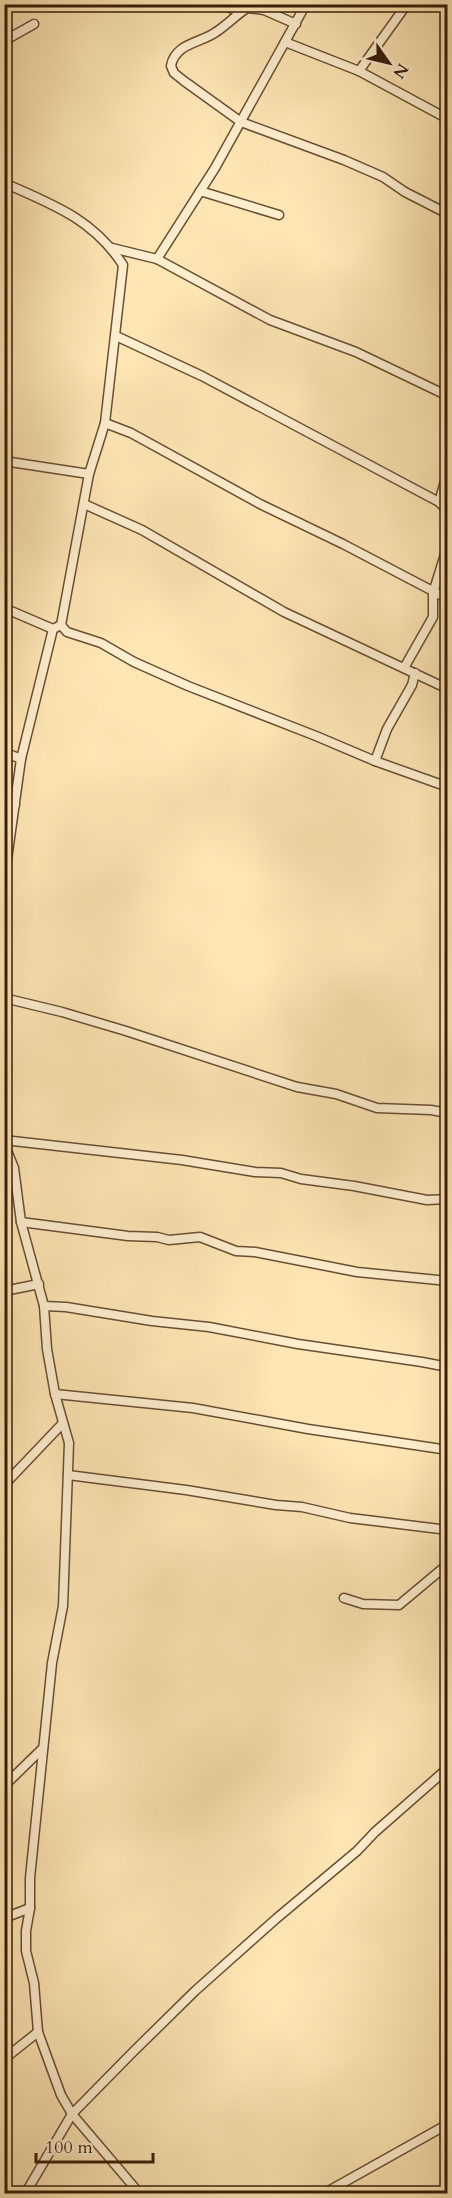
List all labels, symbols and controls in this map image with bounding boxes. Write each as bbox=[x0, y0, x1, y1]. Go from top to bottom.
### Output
north arrow bbox=[359, 33, 419, 93]
text: N bbox=[388, 59, 414, 83]
scale bar bbox=[36, 2126, 153, 2164]
text: 100 m bbox=[45, 2135, 93, 2160]

